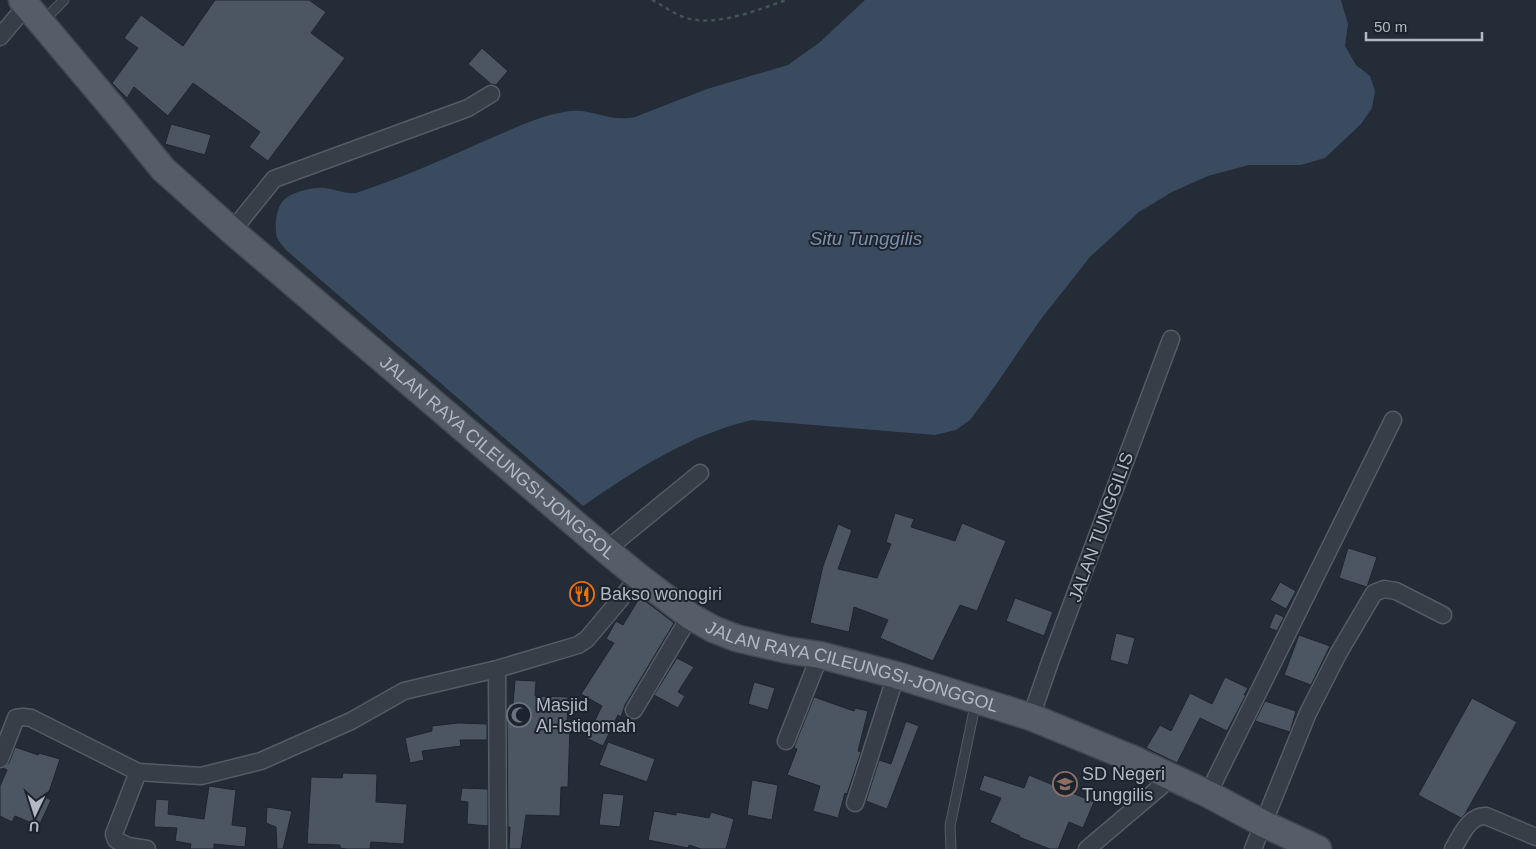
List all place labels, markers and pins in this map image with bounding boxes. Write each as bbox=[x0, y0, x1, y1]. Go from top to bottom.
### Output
restaurant icon: Bakso wonogiri bbox=[569, 581, 595, 607]
place label: Bakso wonogiri bbox=[600, 584, 722, 604]
place label: Masjid Al-Istiqomah bbox=[536, 695, 636, 736]
mosque icon: Masjid Al-Istiqomah bbox=[506, 702, 532, 728]
place label: SD Negeri Tunggilis bbox=[1082, 764, 1165, 805]
school or university icon: SD Negeri Tunggilis bbox=[1052, 771, 1078, 797]

